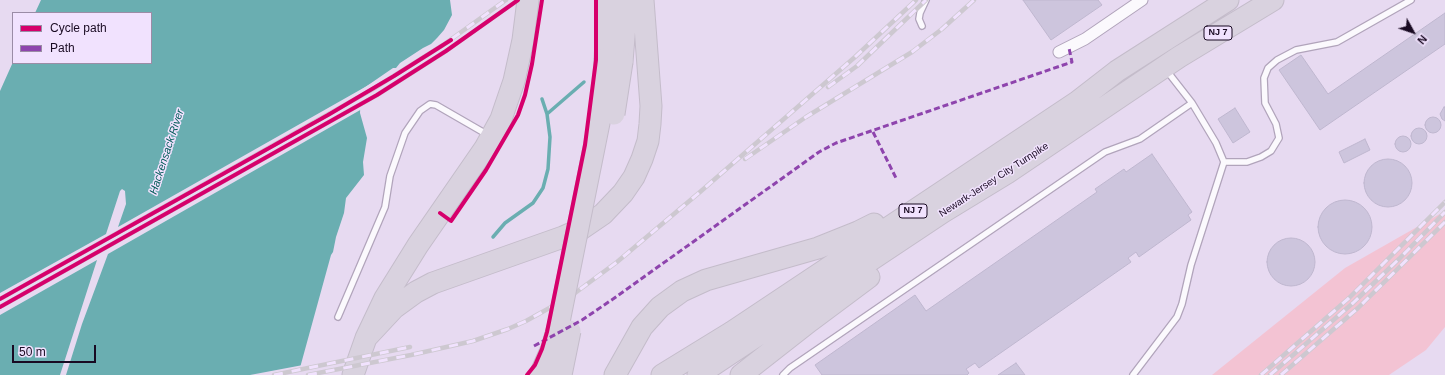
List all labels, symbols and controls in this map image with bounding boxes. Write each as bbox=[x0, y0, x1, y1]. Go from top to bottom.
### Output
legend bbox=[12, 12, 152, 64]
north arrow bbox=[1393, 12, 1433, 52]
text: Cycle path bbox=[50, 21, 107, 35]
road number: NJ 7 bbox=[1204, 26, 1232, 40]
text: N bbox=[1415, 33, 1429, 47]
text: Path bbox=[50, 41, 75, 55]
water label: Hackensack River bbox=[147, 108, 187, 196]
street label: Newark-Jersey City Turnpike bbox=[937, 140, 1051, 220]
road number: NJ 7 bbox=[899, 204, 927, 218]
scale bar bbox=[14, 337, 98, 363]
text: 50 m bbox=[19, 345, 46, 359]

